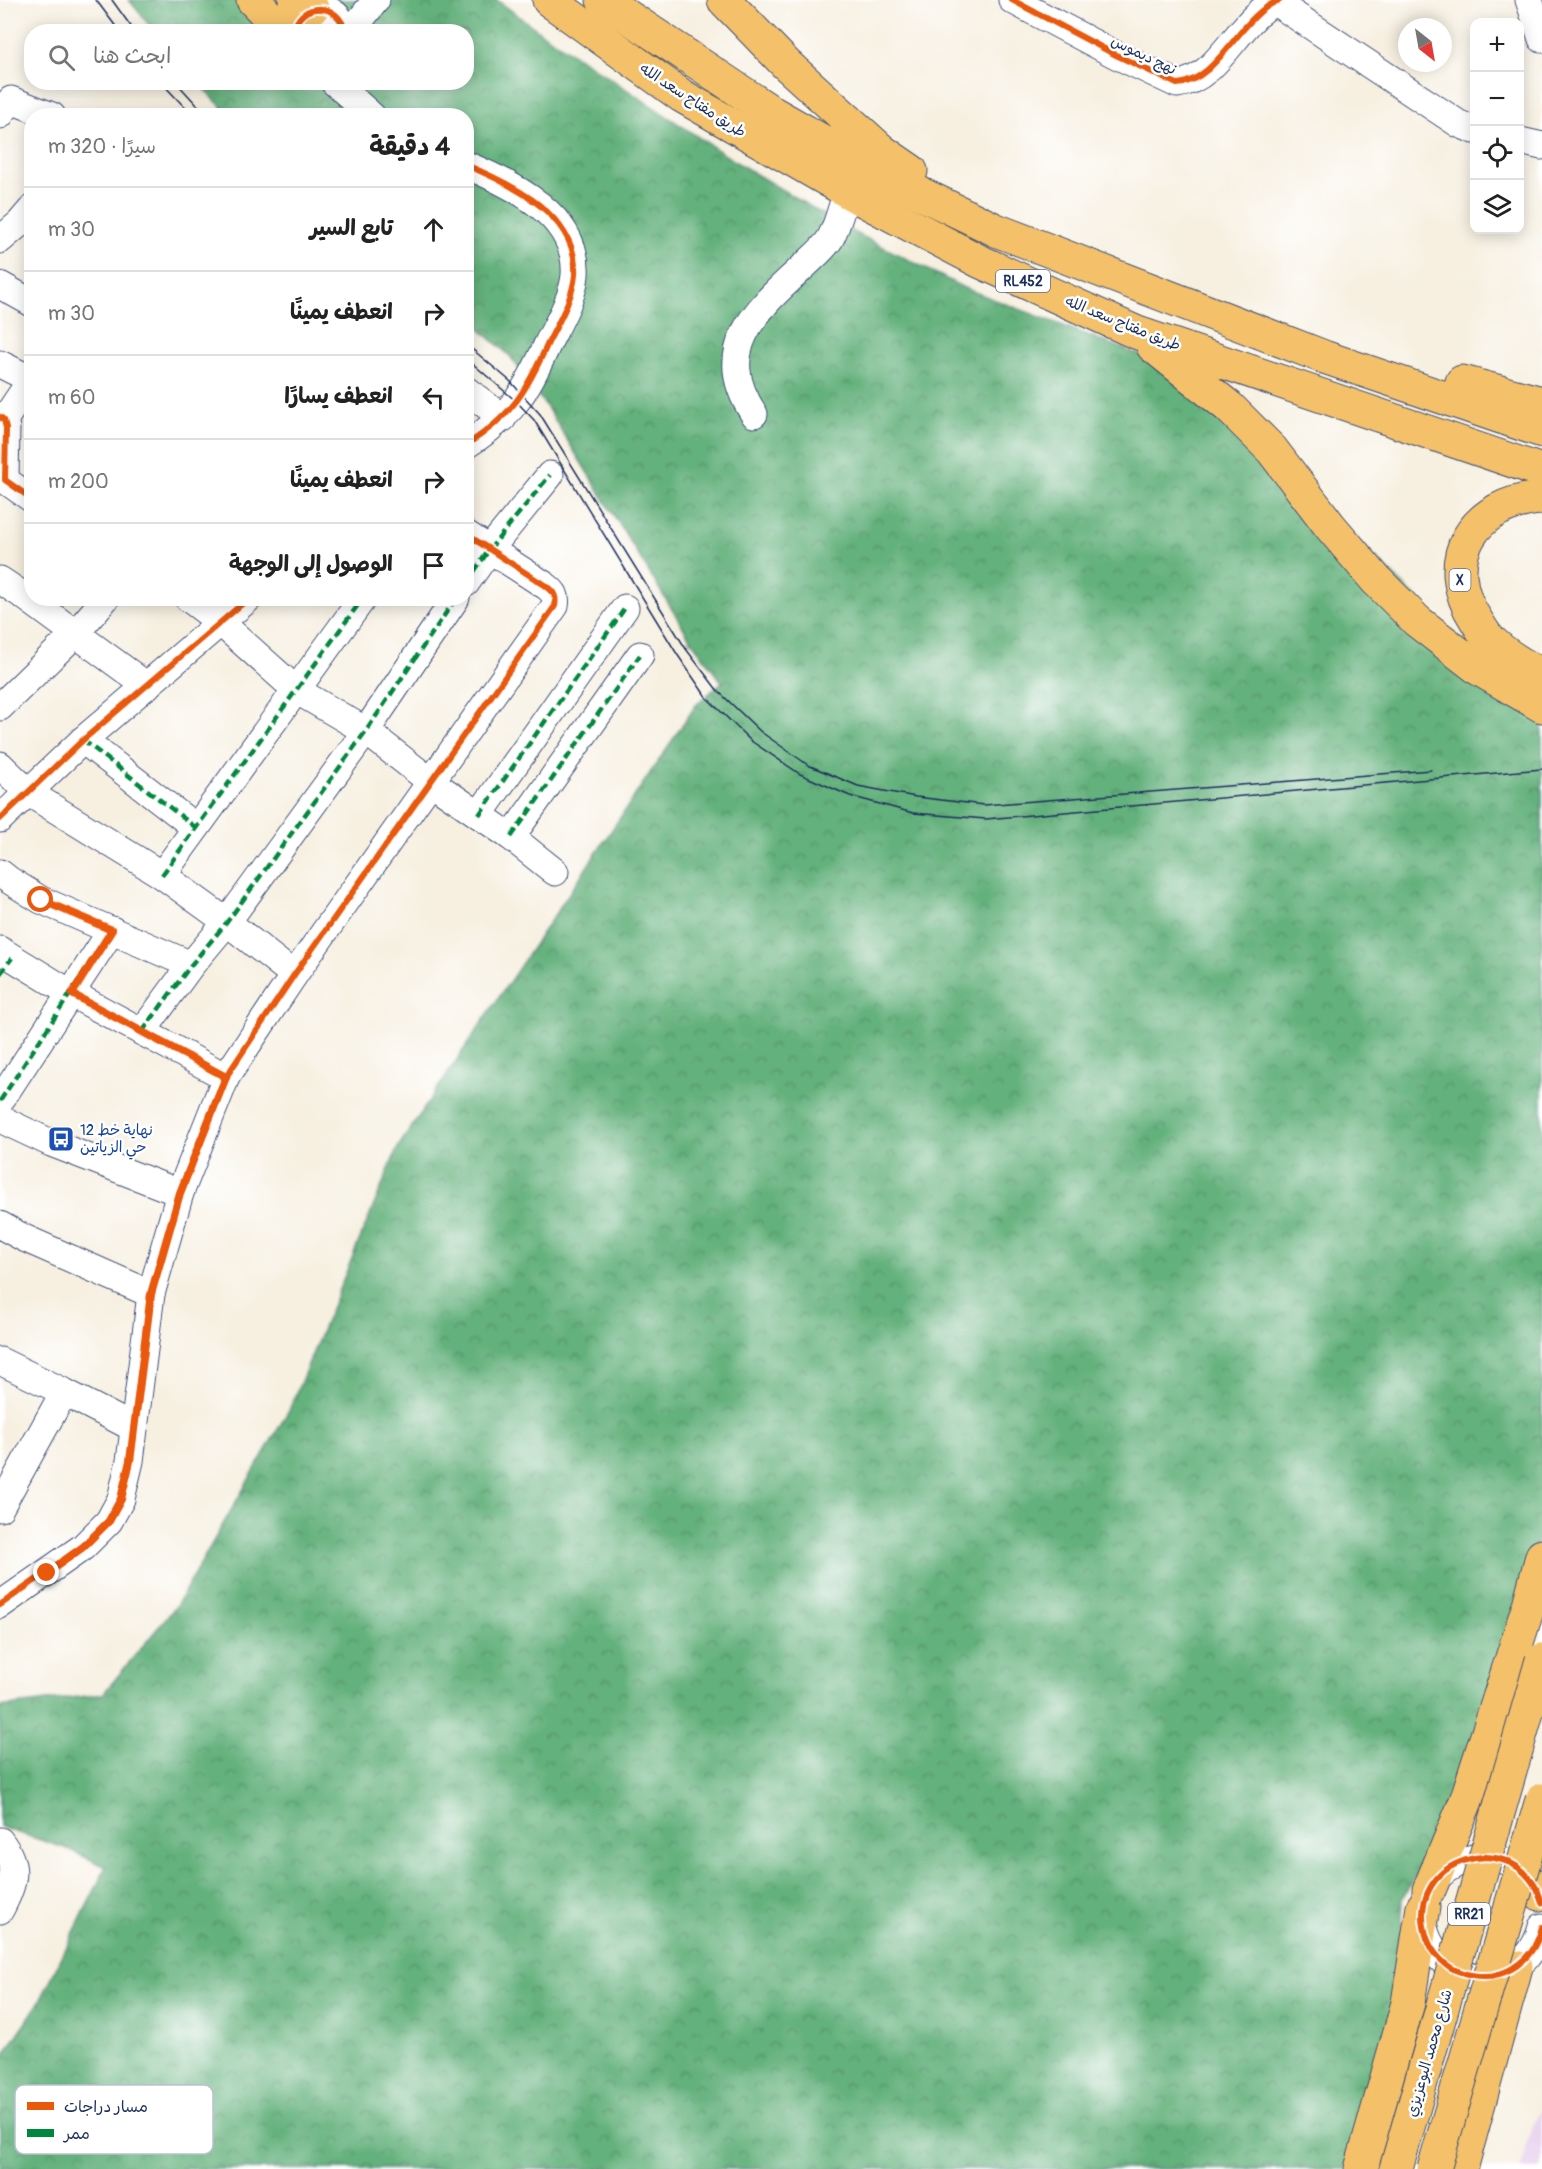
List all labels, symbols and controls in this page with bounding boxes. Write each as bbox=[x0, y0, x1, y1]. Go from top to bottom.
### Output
north arrow bbox=[1398, 18, 1452, 72]
map controls bbox=[1470, 18, 1524, 234]
button: + bbox=[1470, 18, 1524, 72]
search box bbox=[24, 24, 474, 90]
street label: نهج ديموس bbox=[1108, 31, 1180, 79]
icon: search bbox=[45, 41, 78, 74]
text: ابحث هنا bbox=[93, 42, 171, 70]
street label: طريق مفتاح سعد الله bbox=[636, 59, 749, 142]
button: − bbox=[1470, 72, 1524, 126]
button: locate bbox=[1470, 126, 1524, 180]
text: 4 دقيقة bbox=[369, 131, 450, 163]
text: سيرًا · 320 m bbox=[48, 134, 156, 159]
button: layers bbox=[1470, 180, 1524, 234]
icon: ahead bbox=[417, 213, 450, 246]
text: تابع السير bbox=[310, 214, 393, 242]
text: 30 m bbox=[48, 217, 95, 242]
road number: RL452 bbox=[996, 270, 1050, 292]
street label: طريق مفتاح سعد الله bbox=[1062, 292, 1183, 355]
icon: right bbox=[417, 297, 450, 330]
text: انعطف يمينًا bbox=[290, 298, 393, 326]
text: 30 m bbox=[48, 301, 95, 326]
icon: left bbox=[417, 381, 450, 414]
text: انعطف يسارًا bbox=[284, 382, 393, 410]
text: 60 m bbox=[48, 385, 95, 410]
icon: right bbox=[417, 465, 450, 498]
text: انعطف يمينًا bbox=[290, 466, 393, 494]
text: 200 m bbox=[48, 469, 109, 494]
icon: arrive bbox=[417, 549, 450, 582]
text: الوصول إلى الوجهة bbox=[229, 550, 393, 578]
road number: X bbox=[1450, 569, 1470, 591]
route start bbox=[27, 886, 53, 912]
place label: نهاية خط 12 حي الزياتين bbox=[80, 1121, 153, 1160]
bus stop icon: نهاية خط 12 حي الزياتين bbox=[46, 1124, 76, 1154]
route end bbox=[33, 1559, 59, 1585]
road number: RR21 bbox=[1448, 1903, 1490, 1925]
street label: شارع محمد البوعزيزي bbox=[1402, 1987, 1458, 2119]
legend bbox=[15, 2085, 213, 2154]
text: مسار دراجات bbox=[64, 2097, 148, 2117]
text: ممر bbox=[62, 2124, 90, 2144]

